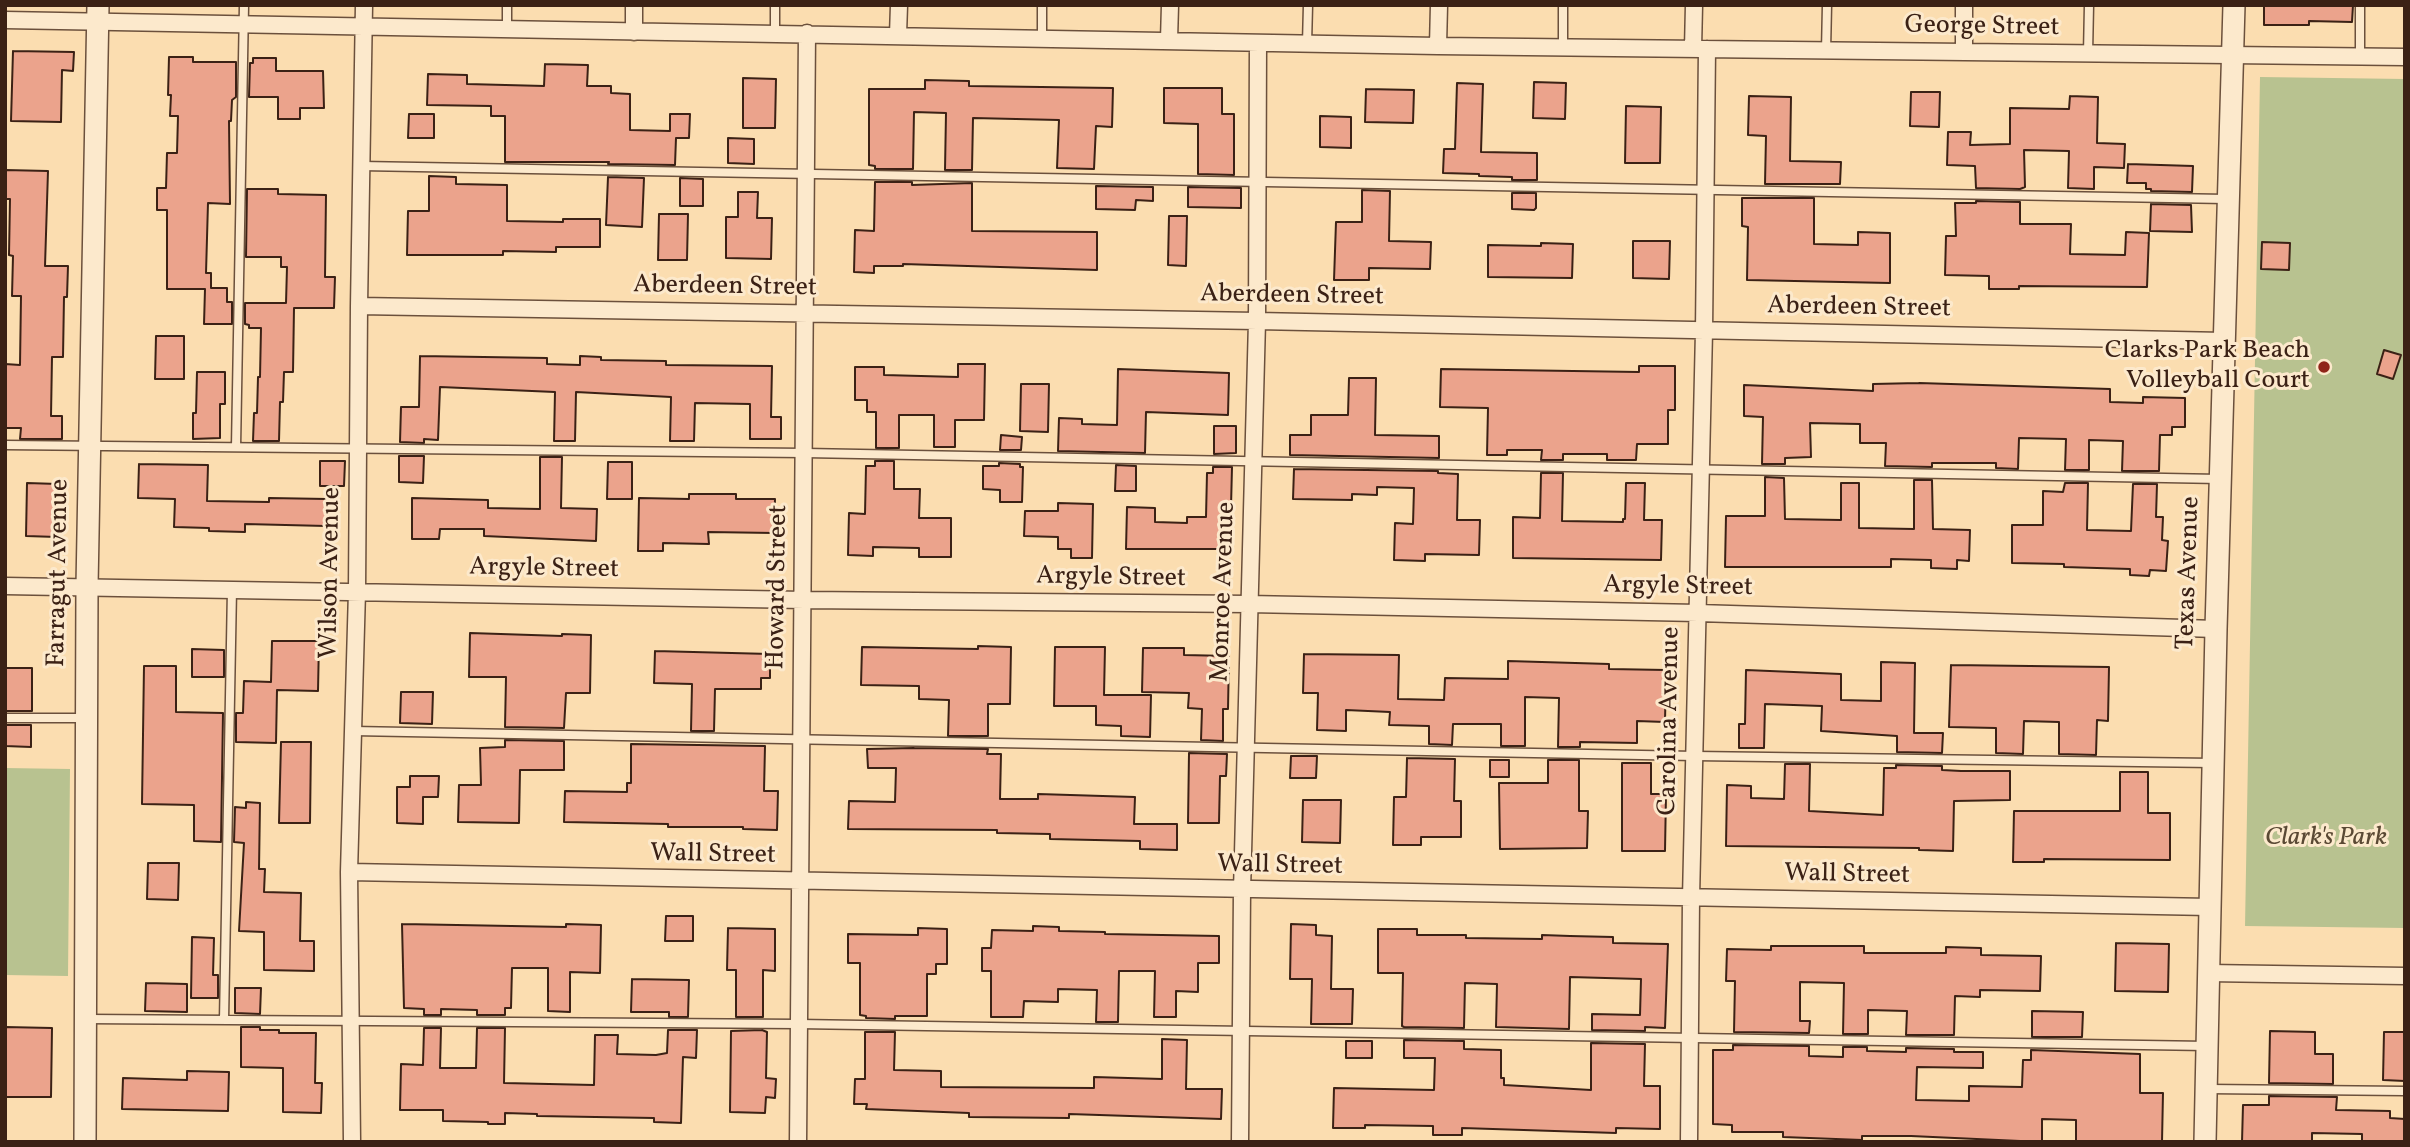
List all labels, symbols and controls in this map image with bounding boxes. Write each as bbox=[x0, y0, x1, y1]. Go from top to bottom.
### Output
street label: George Street bbox=[1904, 11, 2060, 45]
street label: Aberdeen Street bbox=[633, 271, 817, 305]
street label: Aberdeen Street bbox=[1200, 280, 1384, 314]
street label: Aberdeen Street bbox=[1767, 292, 1951, 326]
place label: Clarks Park Beach Volleyball Court bbox=[2105, 336, 2310, 398]
marker: Clarks Park Beach Volleyball Court bbox=[2316, 359, 2332, 375]
street label: Farragut Avenue bbox=[43, 479, 77, 667]
street label: Wilson Avenue bbox=[315, 487, 349, 659]
street label: Texas Avenue bbox=[2172, 496, 2208, 650]
street label: Monroe Avenue bbox=[1206, 501, 1244, 683]
street label: Howard Street bbox=[762, 504, 796, 670]
street label: Argyle Street bbox=[469, 553, 619, 587]
street label: Argyle Street bbox=[1036, 562, 1186, 596]
street label: Argyle Street bbox=[1603, 571, 1753, 605]
street label: Carolina Avenue bbox=[1654, 626, 1688, 816]
park label: Clark's Park bbox=[2265, 823, 2387, 855]
street label: Wall Street bbox=[650, 839, 776, 873]
street label: Wall Street bbox=[1217, 850, 1343, 884]
street label: Wall Street bbox=[1784, 859, 1910, 893]

